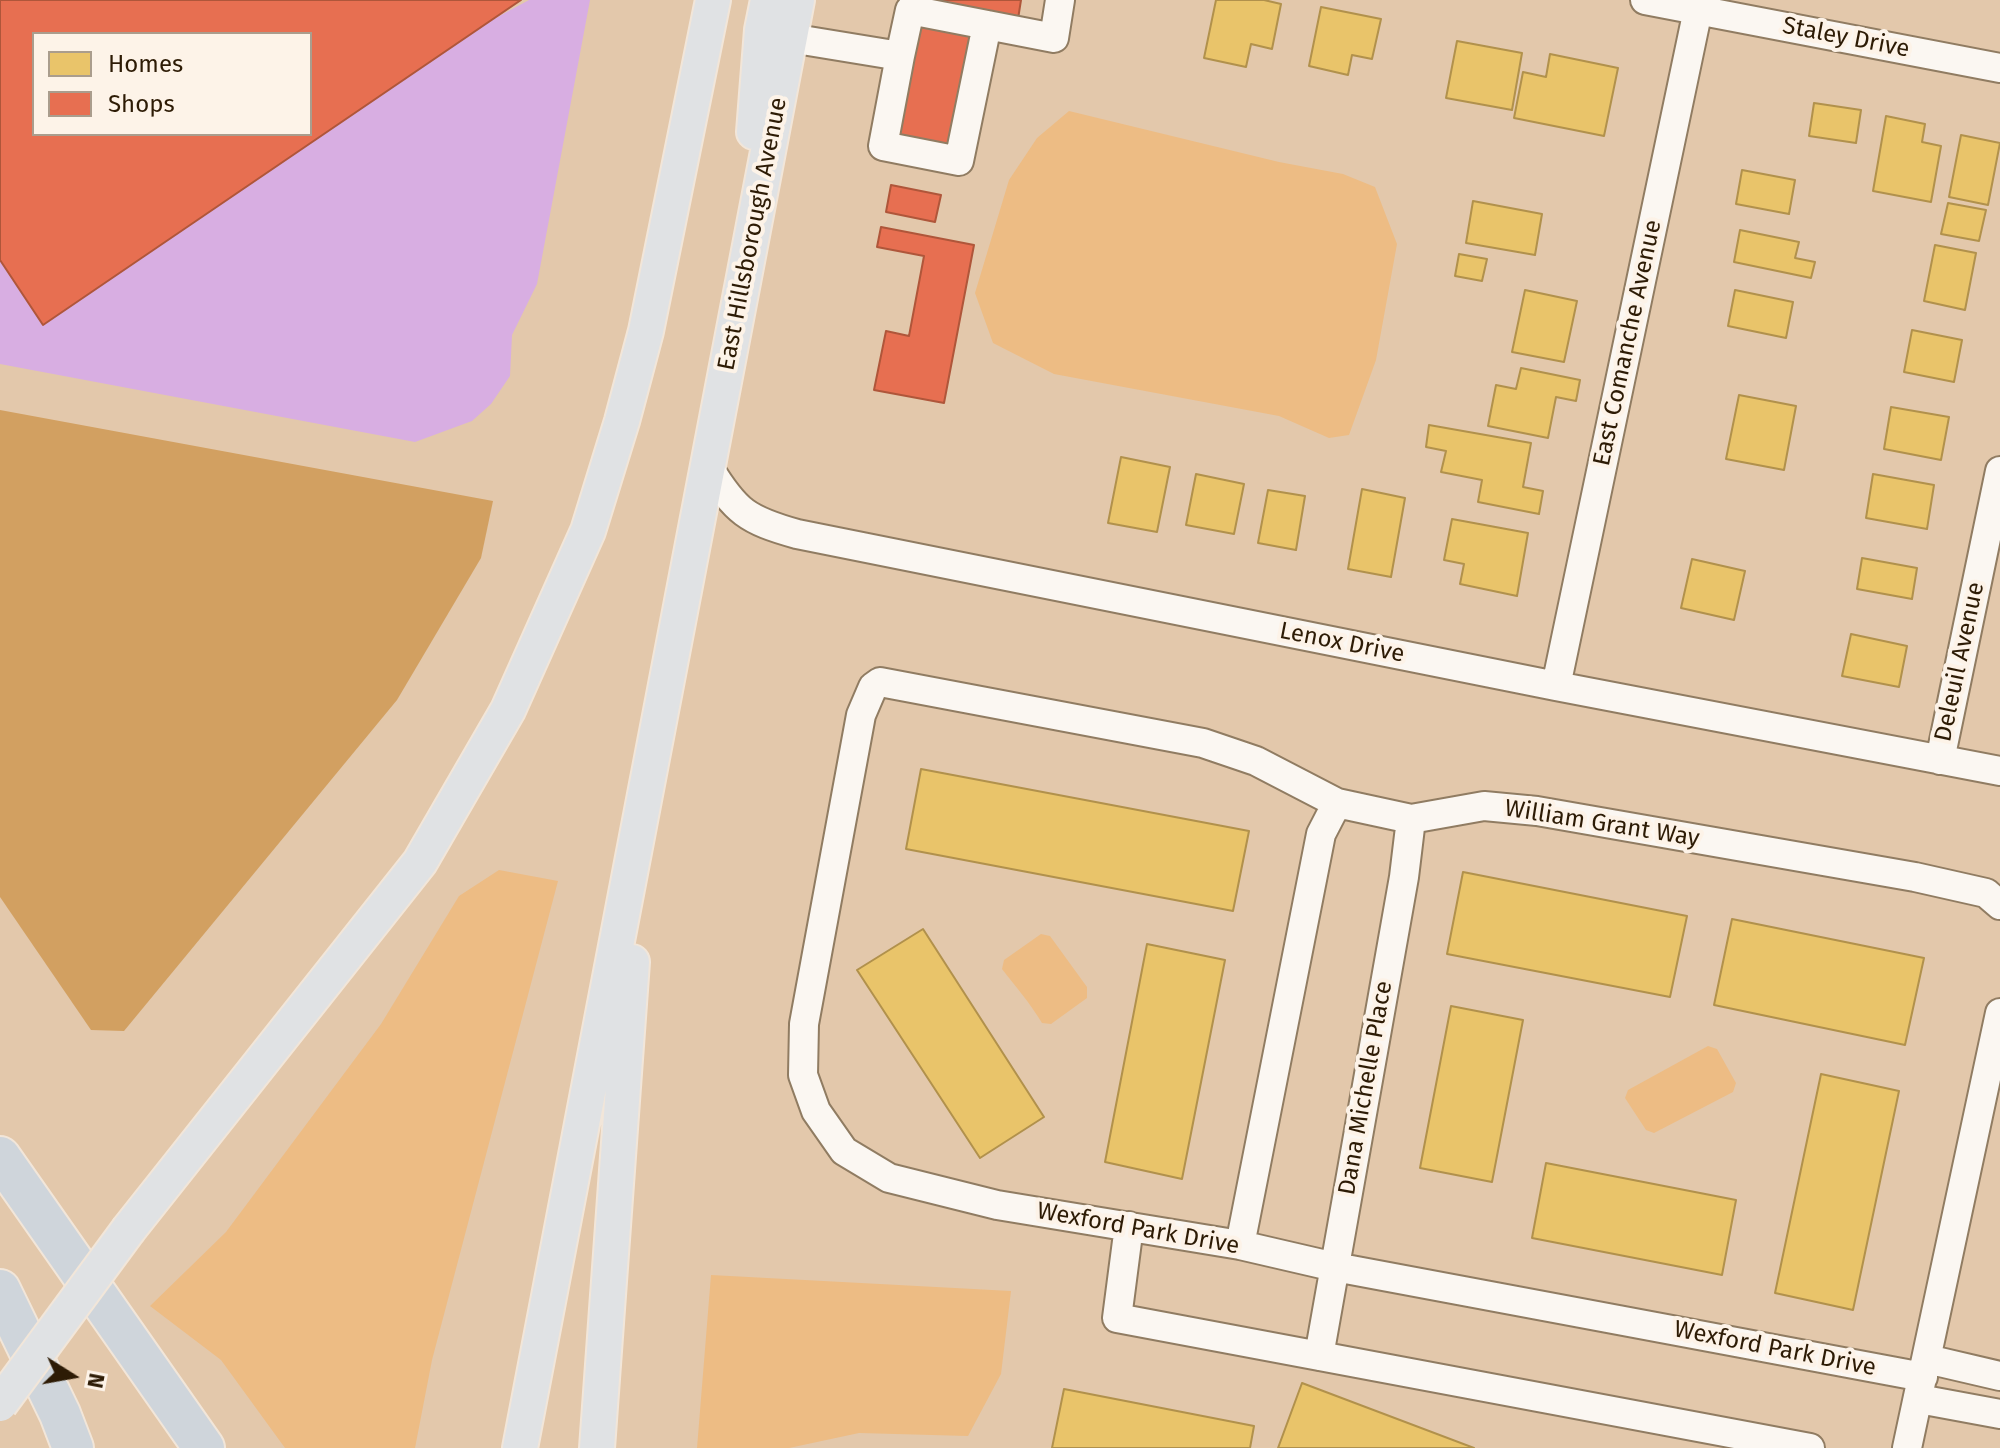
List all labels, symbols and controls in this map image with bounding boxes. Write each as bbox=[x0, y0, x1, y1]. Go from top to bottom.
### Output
street label: Staley Drive bbox=[1780, 12, 1912, 64]
legend bbox=[32, 32, 312, 136]
text: Homes bbox=[108, 50, 183, 78]
text: Shops bbox=[108, 90, 175, 118]
street label: East Hillsborough Avenue bbox=[712, 95, 794, 373]
street label: East Comanche Avenue bbox=[1588, 217, 1668, 469]
street label: Deleuil Avenue bbox=[1929, 580, 1991, 744]
street label: Lenox Drive bbox=[1277, 617, 1407, 669]
street label: William Grant Way bbox=[1503, 794, 1701, 854]
street label: Dana Michelle Place bbox=[1333, 979, 1399, 1197]
street label: Wexford Park Drive bbox=[1035, 1197, 1241, 1261]
street label: Wexford Park Drive bbox=[1672, 1315, 1878, 1383]
north arrow bbox=[32, 1336, 112, 1416]
text: N bbox=[81, 1371, 111, 1390]

